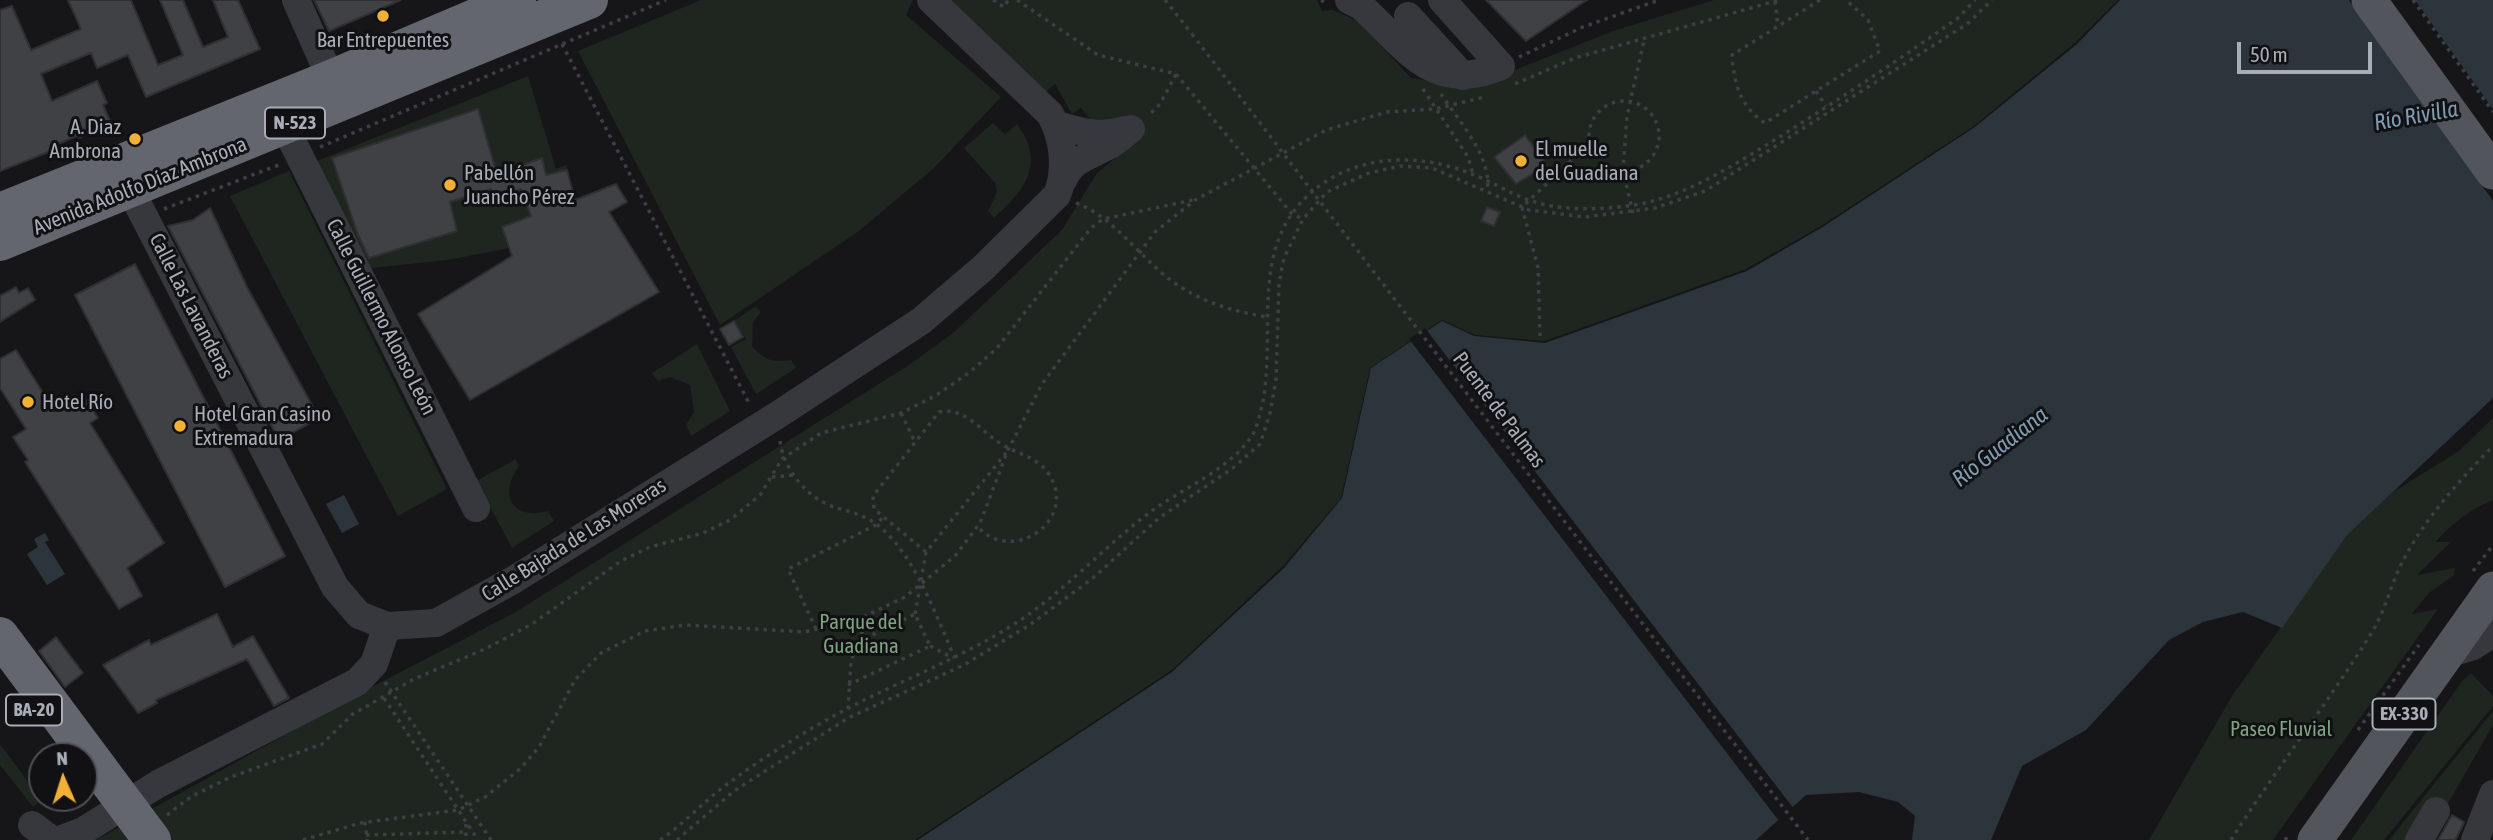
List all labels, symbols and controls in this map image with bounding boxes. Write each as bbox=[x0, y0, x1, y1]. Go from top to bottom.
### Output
marker: Bar Entrepuentes bbox=[375, 8, 391, 24]
place label: Bar Entrepuentes bbox=[317, 27, 449, 53]
scale bar bbox=[2241, 28, 2376, 72]
text: 50 m bbox=[2250, 42, 2288, 66]
water label: Río Rivilla bbox=[2372, 95, 2460, 137]
road number: N-523 bbox=[265, 108, 325, 139]
place label: A. Diaz Ambrona bbox=[50, 114, 121, 164]
marker: A. Diaz Ambrona bbox=[127, 131, 143, 147]
street label: Avenida Adolfo Díaz Ambrona bbox=[29, 132, 251, 240]
place label: El muelle del Guadiana bbox=[1535, 136, 1638, 186]
marker: El muelle del Guadiana bbox=[1513, 153, 1529, 169]
place label: Pabellón Juancho Pérez bbox=[464, 160, 574, 210]
marker: Pabellón Juancho Pérez bbox=[442, 177, 458, 193]
street label: Calle Guillermo Alonso León bbox=[321, 215, 441, 419]
street label: Calle Las Lavanderas bbox=[144, 229, 238, 383]
street label: Puente de Palmas bbox=[1447, 347, 1551, 473]
place label: Hotel Río bbox=[42, 389, 113, 415]
marker: Hotel Río bbox=[20, 394, 36, 410]
place label: Hotel Gran Casino Extremadura bbox=[194, 401, 331, 451]
water label: Río Guadiana bbox=[1947, 401, 2053, 493]
marker: Hotel Gran Casino Extremadura bbox=[172, 418, 188, 434]
street label: Calle Bajada de Las Moreras bbox=[477, 473, 671, 607]
park label: Parque del Guadiana bbox=[819, 609, 903, 659]
road number: BA-20 bbox=[6, 694, 62, 726]
road number: EX-330 bbox=[2372, 698, 2436, 730]
park label: Paseo Fluvial bbox=[2230, 716, 2332, 742]
north arrow bbox=[28, 742, 98, 812]
text: N bbox=[56, 747, 68, 769]

